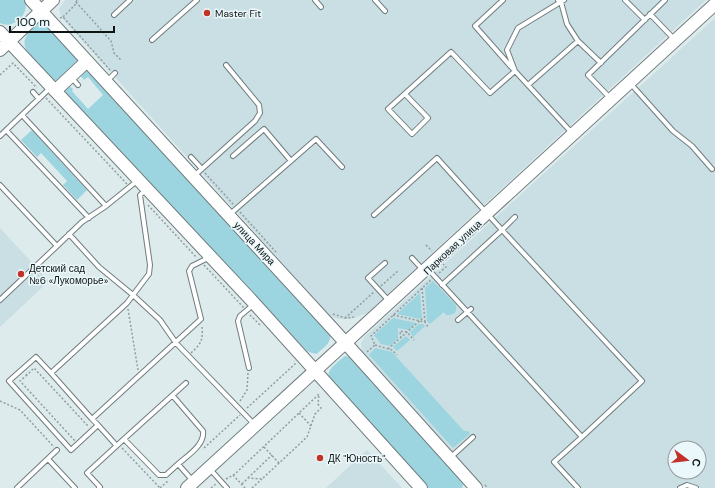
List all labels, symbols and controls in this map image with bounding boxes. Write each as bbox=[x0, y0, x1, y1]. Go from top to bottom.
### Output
place label: Master Fit bbox=[215, 7, 261, 20]
scale bar bbox=[10, 8, 114, 34]
marker: Master Fit bbox=[202, 8, 212, 18]
text: 100 m bbox=[16, 14, 50, 30]
street label: Парковая улица bbox=[421, 217, 484, 278]
street label: улица Мира bbox=[231, 219, 279, 268]
place label: Детский сад №6 «Лукоморье» bbox=[29, 262, 109, 287]
marker: Детский сад №6 «Лукоморье» bbox=[16, 269, 26, 279]
north arrow bbox=[667, 440, 707, 480]
place label: ДК "Юность" bbox=[328, 452, 385, 465]
marker: ДК "Юность" bbox=[315, 453, 325, 463]
text: С bbox=[689, 457, 704, 468]

